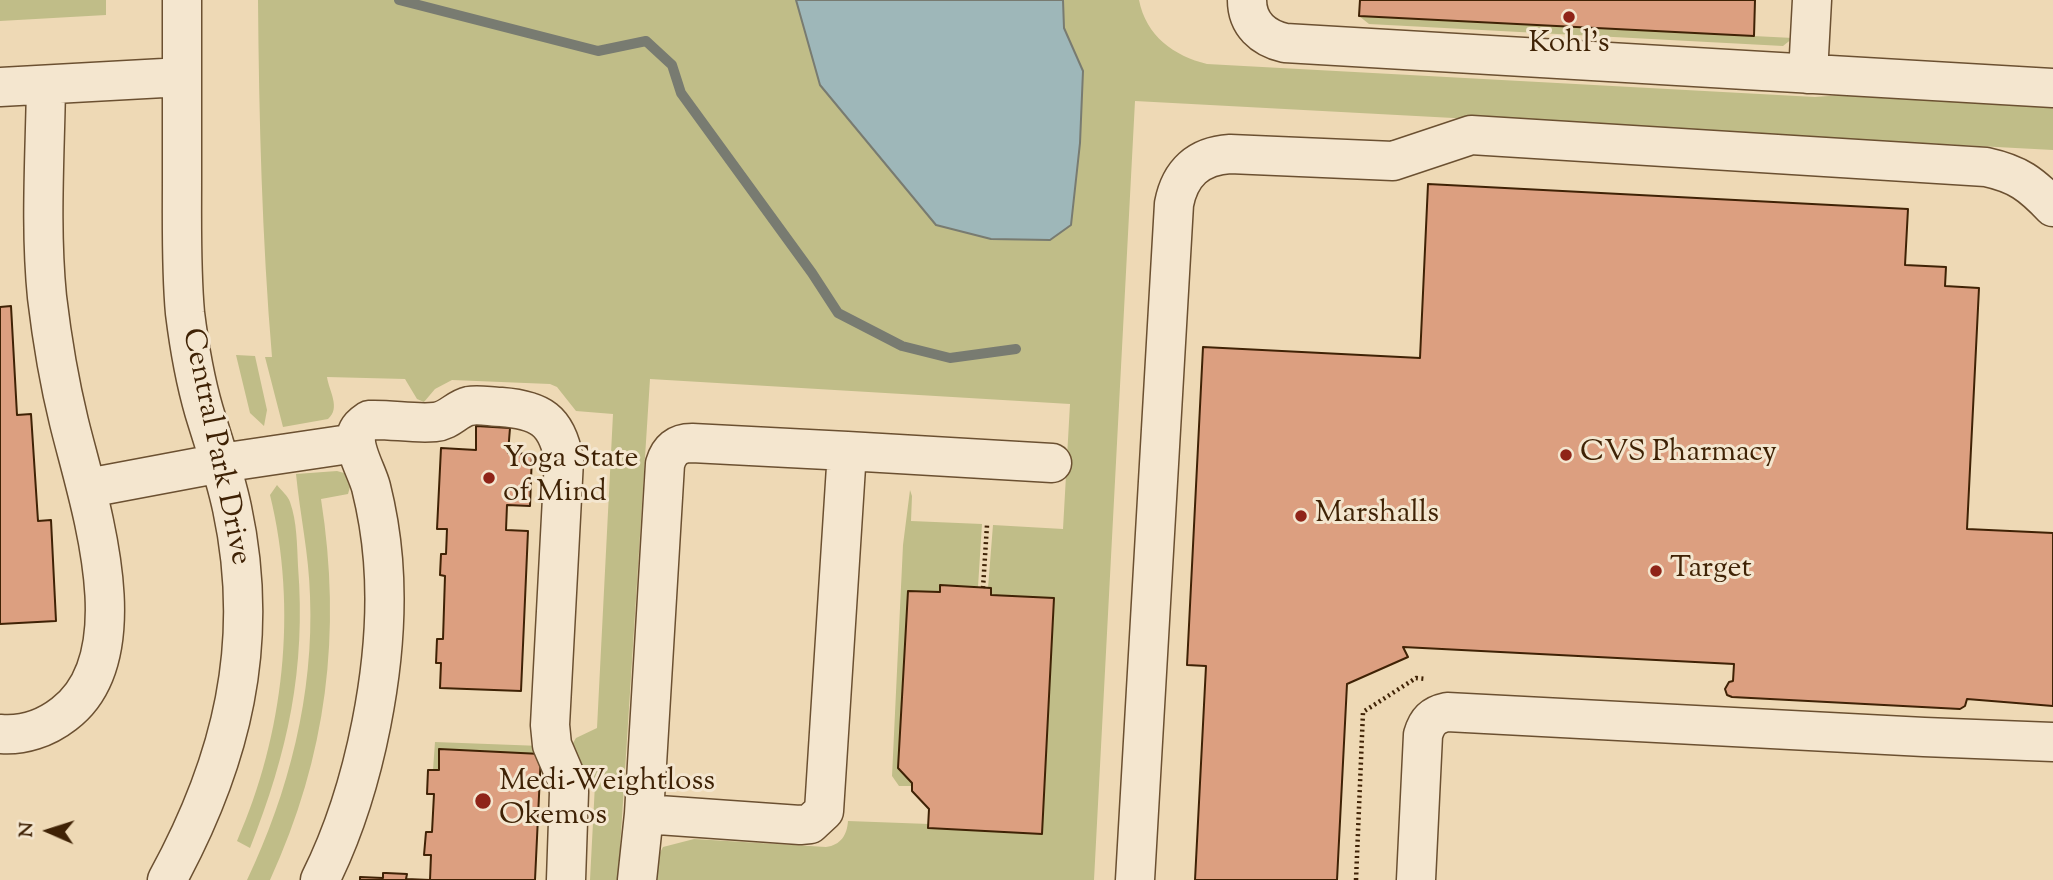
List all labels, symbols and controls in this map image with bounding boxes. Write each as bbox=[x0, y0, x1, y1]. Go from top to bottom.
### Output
marker: Kohl's bbox=[1561, 9, 1577, 25]
place label: Kohl's bbox=[1528, 28, 1610, 64]
street label: Central Park Drive bbox=[171, 325, 257, 569]
place label: CVS Pharmacy bbox=[1580, 437, 1777, 473]
place label: Yoga State of Mind bbox=[503, 443, 639, 514]
marker: CVS Pharmacy bbox=[1558, 447, 1574, 463]
marker: Yoga State of Mind bbox=[481, 470, 497, 486]
place label: Marshalls bbox=[1315, 498, 1439, 534]
marker: Marshalls bbox=[1293, 508, 1309, 524]
place label: Target bbox=[1670, 553, 1752, 589]
marker: Target bbox=[1648, 563, 1664, 579]
place label: Medi-Weightloss Okemos bbox=[499, 766, 715, 836]
marker: Medi-Weightloss Okemos bbox=[473, 791, 493, 811]
north arrow bbox=[14, 796, 84, 866]
text: N bbox=[14, 822, 41, 838]

